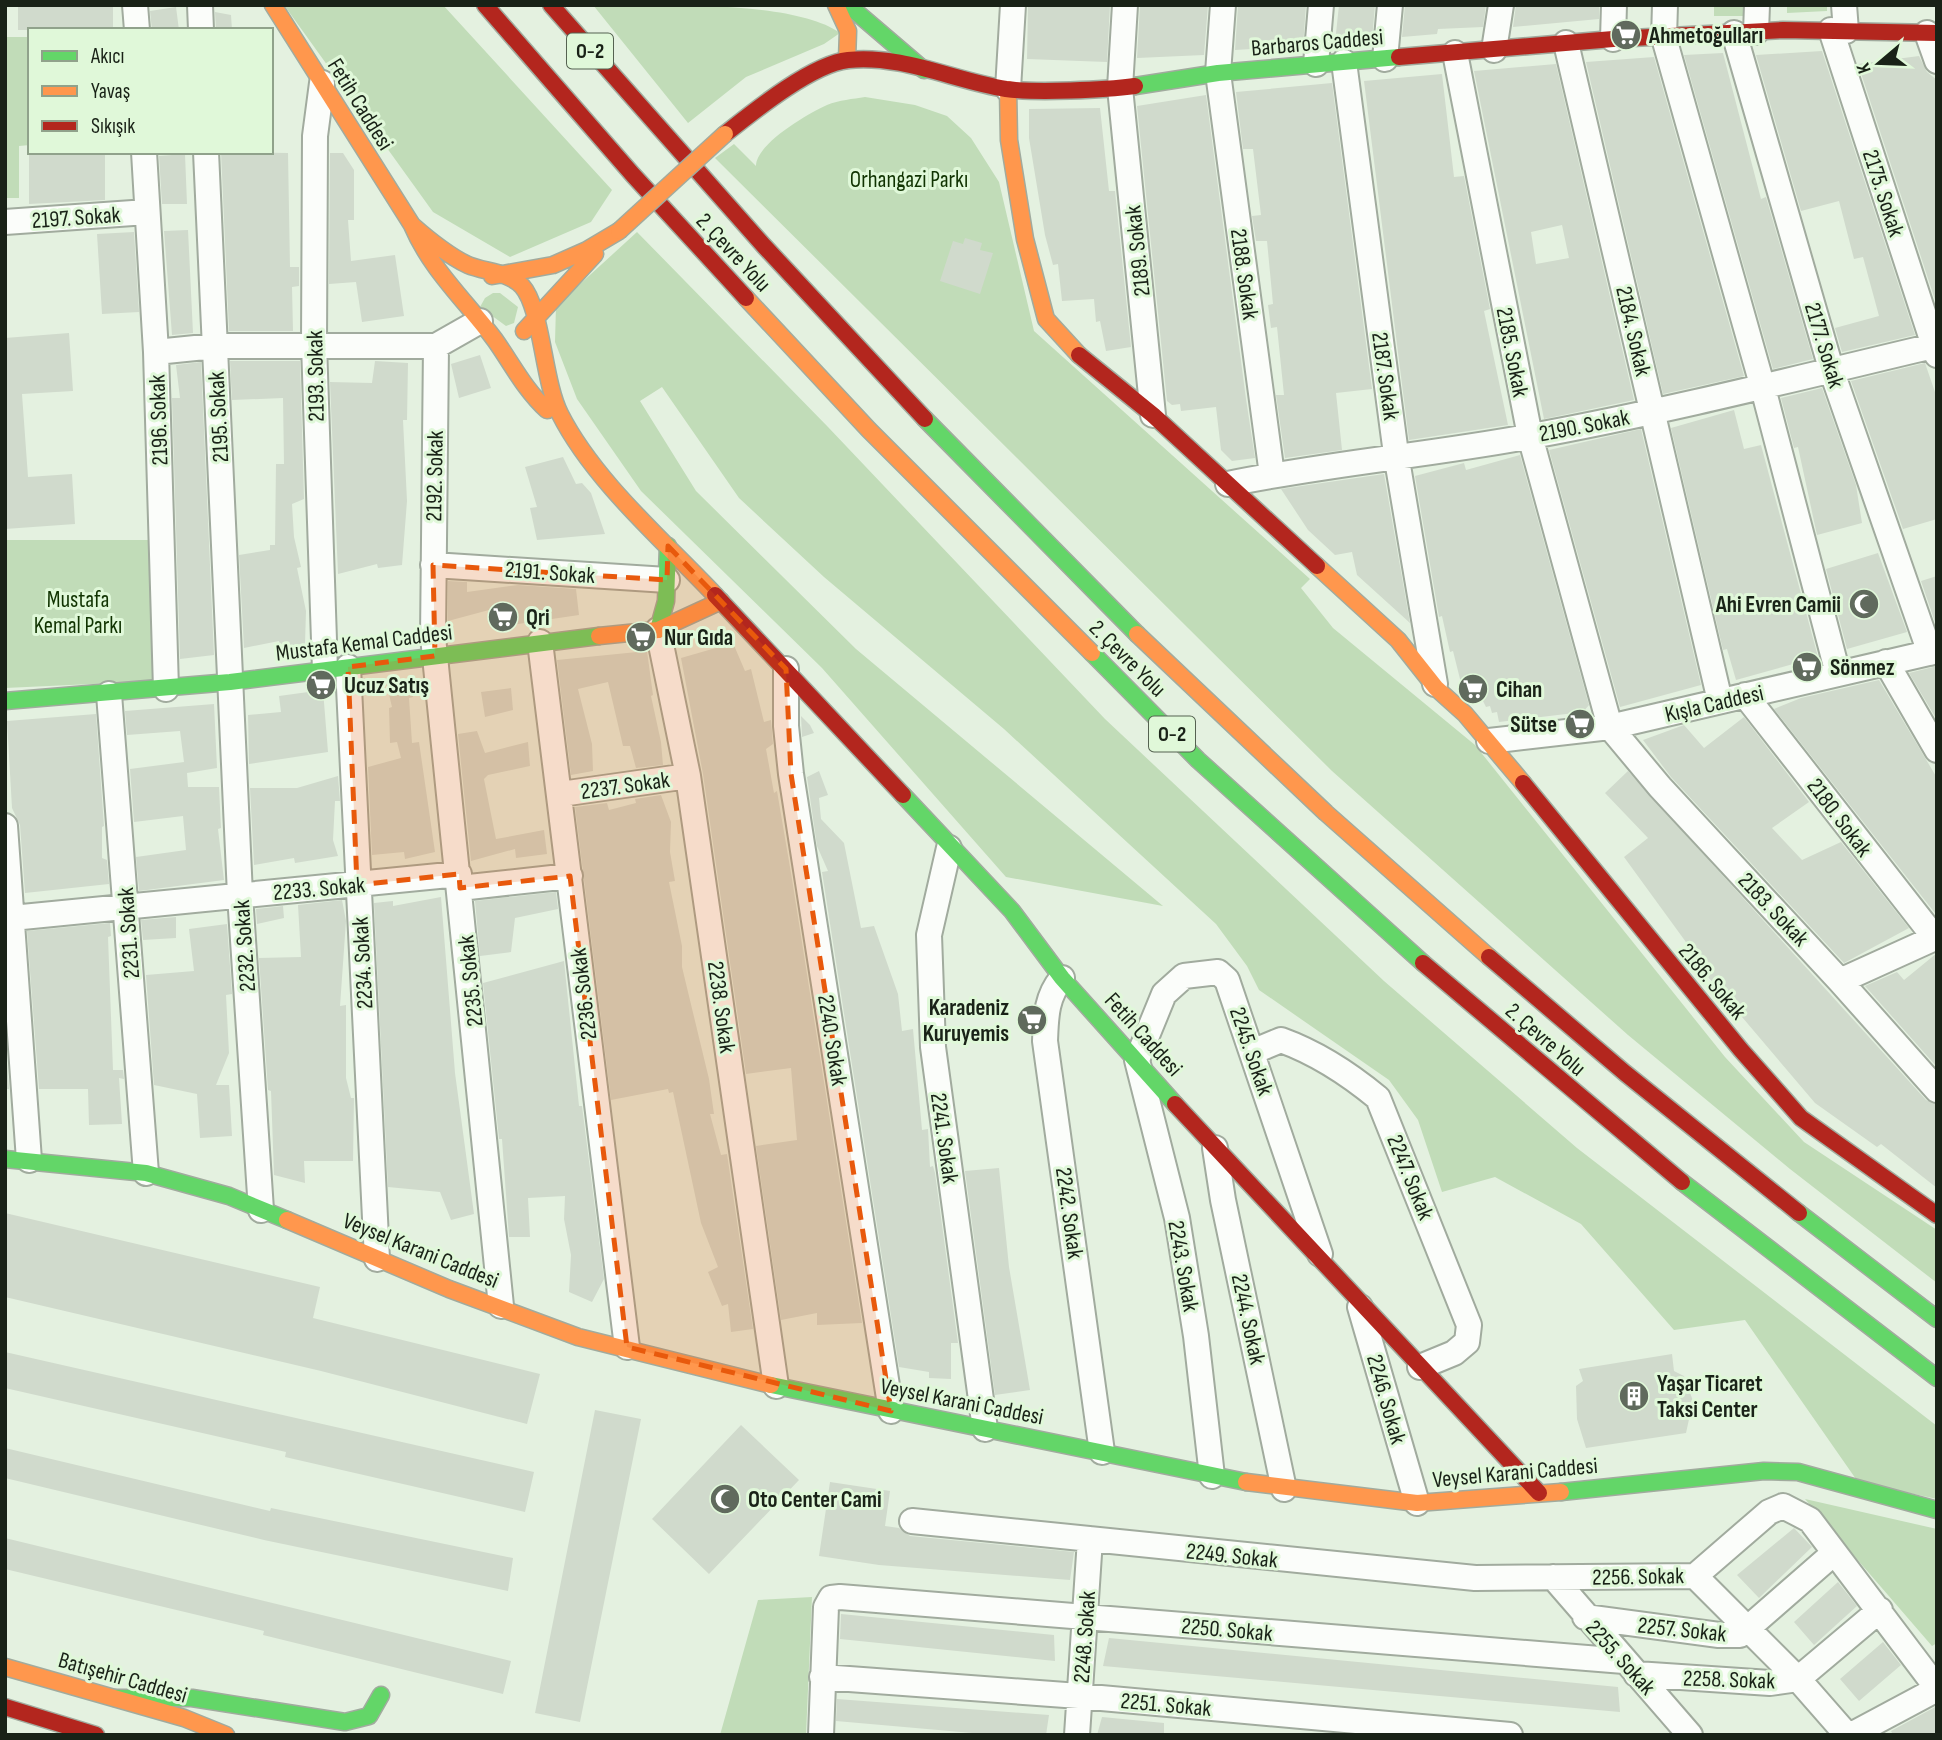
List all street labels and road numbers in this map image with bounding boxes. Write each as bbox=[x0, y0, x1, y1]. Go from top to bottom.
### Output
street label: Barbaros Caddesi bbox=[1250, 23, 1384, 63]
road number: O-2 bbox=[567, 34, 613, 68]
street label: Fetih Caddesi bbox=[321, 53, 399, 156]
street label: 2175. Sokak bbox=[1856, 146, 1910, 241]
street label: 2197. Sokak bbox=[31, 201, 122, 235]
street label: 2189. Sokak bbox=[1119, 204, 1157, 298]
street label: 2. Çevre Yolu bbox=[690, 208, 777, 298]
street label: 2188. Sokak bbox=[1224, 227, 1264, 322]
street label: 2184. Sokak bbox=[1609, 283, 1657, 379]
street label: 2177. Sokak bbox=[1798, 299, 1850, 392]
street label: 2185. Sokak bbox=[1490, 305, 1534, 400]
street label: 2193. Sokak bbox=[301, 330, 331, 422]
street label: 2187. Sokak bbox=[1365, 330, 1405, 422]
street label: 2195. Sokak bbox=[203, 371, 235, 463]
street label: 2196. Sokak bbox=[143, 374, 175, 466]
street label: 2190. Sokak bbox=[1537, 404, 1632, 448]
street label: 2192. Sokak bbox=[420, 430, 450, 522]
street label: 2191. Sokak bbox=[504, 556, 596, 590]
street label: 2. Çevre Yolu bbox=[1083, 614, 1172, 703]
street label: Mustafa Kemal Caddesi bbox=[274, 618, 454, 668]
street label: Kışla Caddesi bbox=[1662, 679, 1766, 729]
road number: O-2 bbox=[1149, 716, 1195, 752]
street label: 2237. Sokak bbox=[579, 766, 672, 806]
street label: 2180. Sokak bbox=[1801, 773, 1878, 863]
street label: 2183. Sokak bbox=[1732, 867, 1815, 953]
street label: 2233. Sokak bbox=[272, 871, 366, 907]
street label: 2231. Sokak bbox=[112, 886, 146, 979]
street label: 2232. Sokak bbox=[228, 899, 262, 993]
street label: 2234. Sokak bbox=[347, 916, 379, 1010]
street label: 2235. Sokak bbox=[452, 934, 490, 1028]
street label: 2186. Sokak bbox=[1672, 938, 1752, 1026]
street label: 2236. Sokak bbox=[564, 946, 603, 1041]
street label: 2238. Sokak bbox=[701, 959, 741, 1055]
street label: Fetih Caddesi bbox=[1098, 987, 1188, 1082]
street label: 2240. Sokak bbox=[811, 993, 853, 1088]
street label: 2. Çevre Yolu bbox=[1499, 997, 1591, 1082]
street label: 2245. Sokak bbox=[1223, 1003, 1279, 1099]
street label: 2241. Sokak bbox=[924, 1091, 964, 1185]
street label: 2247. Sokak bbox=[1380, 1131, 1440, 1224]
street label: 2242. Sokak bbox=[1049, 1166, 1089, 1261]
street label: Veysel Karani Caddesi bbox=[339, 1207, 503, 1295]
street label: 2243. Sokak bbox=[1161, 1218, 1205, 1314]
street label: 2244. Sokak bbox=[1225, 1271, 1271, 1367]
street label: 2246. Sokak bbox=[1360, 1351, 1412, 1447]
street label: Veysel Karani Caddesi bbox=[878, 1372, 1046, 1432]
street label: Veysel Karani Caddesi bbox=[1431, 1452, 1599, 1494]
street label: 2249. Sokak bbox=[1185, 1537, 1279, 1575]
street label: 2256. Sokak bbox=[1592, 1562, 1684, 1592]
street label: 2248. Sokak bbox=[1068, 1590, 1102, 1684]
street label: 2257. Sokak bbox=[1636, 1611, 1728, 1649]
street label: 2250. Sokak bbox=[1180, 1612, 1274, 1648]
street label: 2255. Sokak bbox=[1579, 1614, 1661, 1701]
street label: Batışehir Caddesi bbox=[55, 1646, 190, 1710]
street label: 2258. Sokak bbox=[1683, 1664, 1776, 1696]
street label: 2251. Sokak bbox=[1120, 1687, 1213, 1723]

